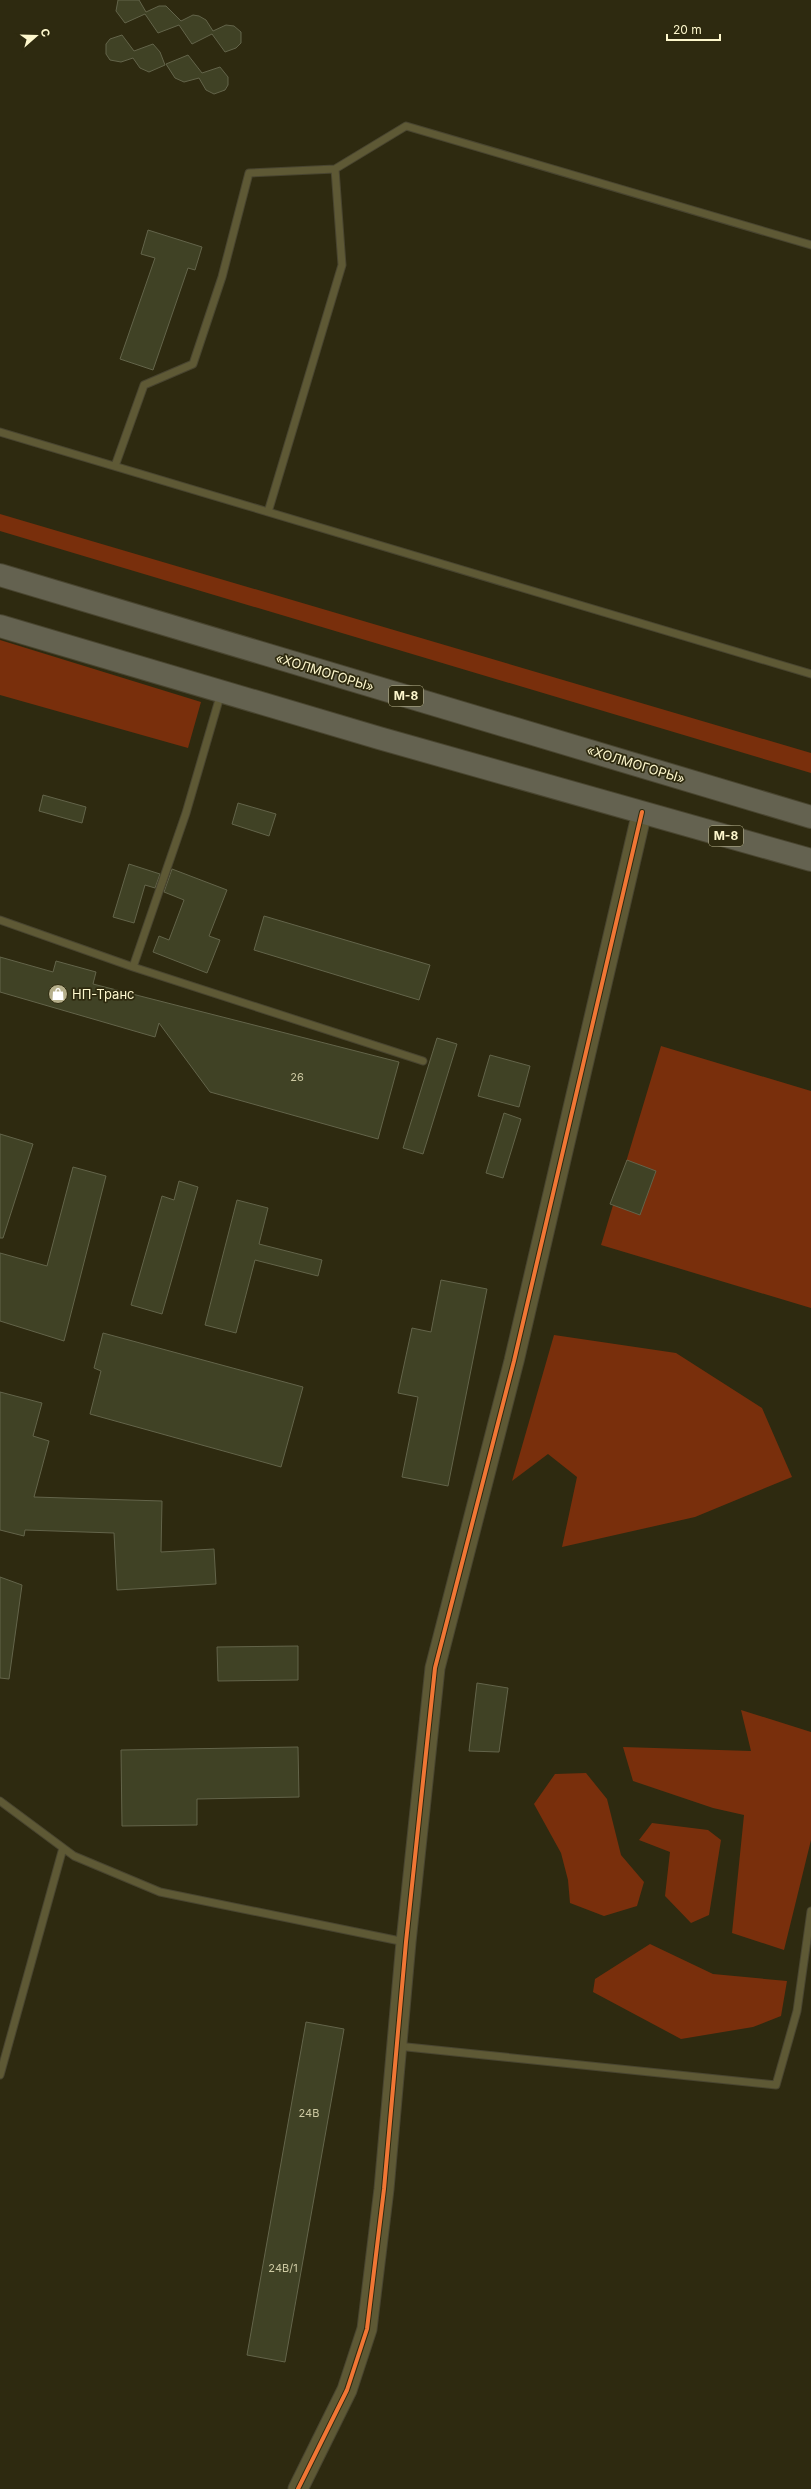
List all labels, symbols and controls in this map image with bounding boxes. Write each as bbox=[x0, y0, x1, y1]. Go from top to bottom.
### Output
north arrow bbox=[16, 16, 56, 56]
scale bar bbox=[667, 16, 720, 42]
text: 20 m bbox=[673, 22, 702, 37]
text: С bbox=[37, 26, 53, 39]
street label: «ХОЛМОГОРЫ» bbox=[274, 649, 376, 695]
road number: М-8 bbox=[389, 686, 423, 706]
street label: «ХОЛМОГОРЫ» bbox=[585, 741, 687, 787]
road number: М-8 bbox=[709, 826, 743, 846]
shop icon: НП-Транс bbox=[47, 983, 69, 1005]
place label: НП-Транс bbox=[72, 986, 135, 1002]
house number: 26 bbox=[290, 1070, 304, 1084]
house number: 24В bbox=[299, 2106, 319, 2120]
house number: 24В/1 bbox=[268, 2261, 298, 2275]

